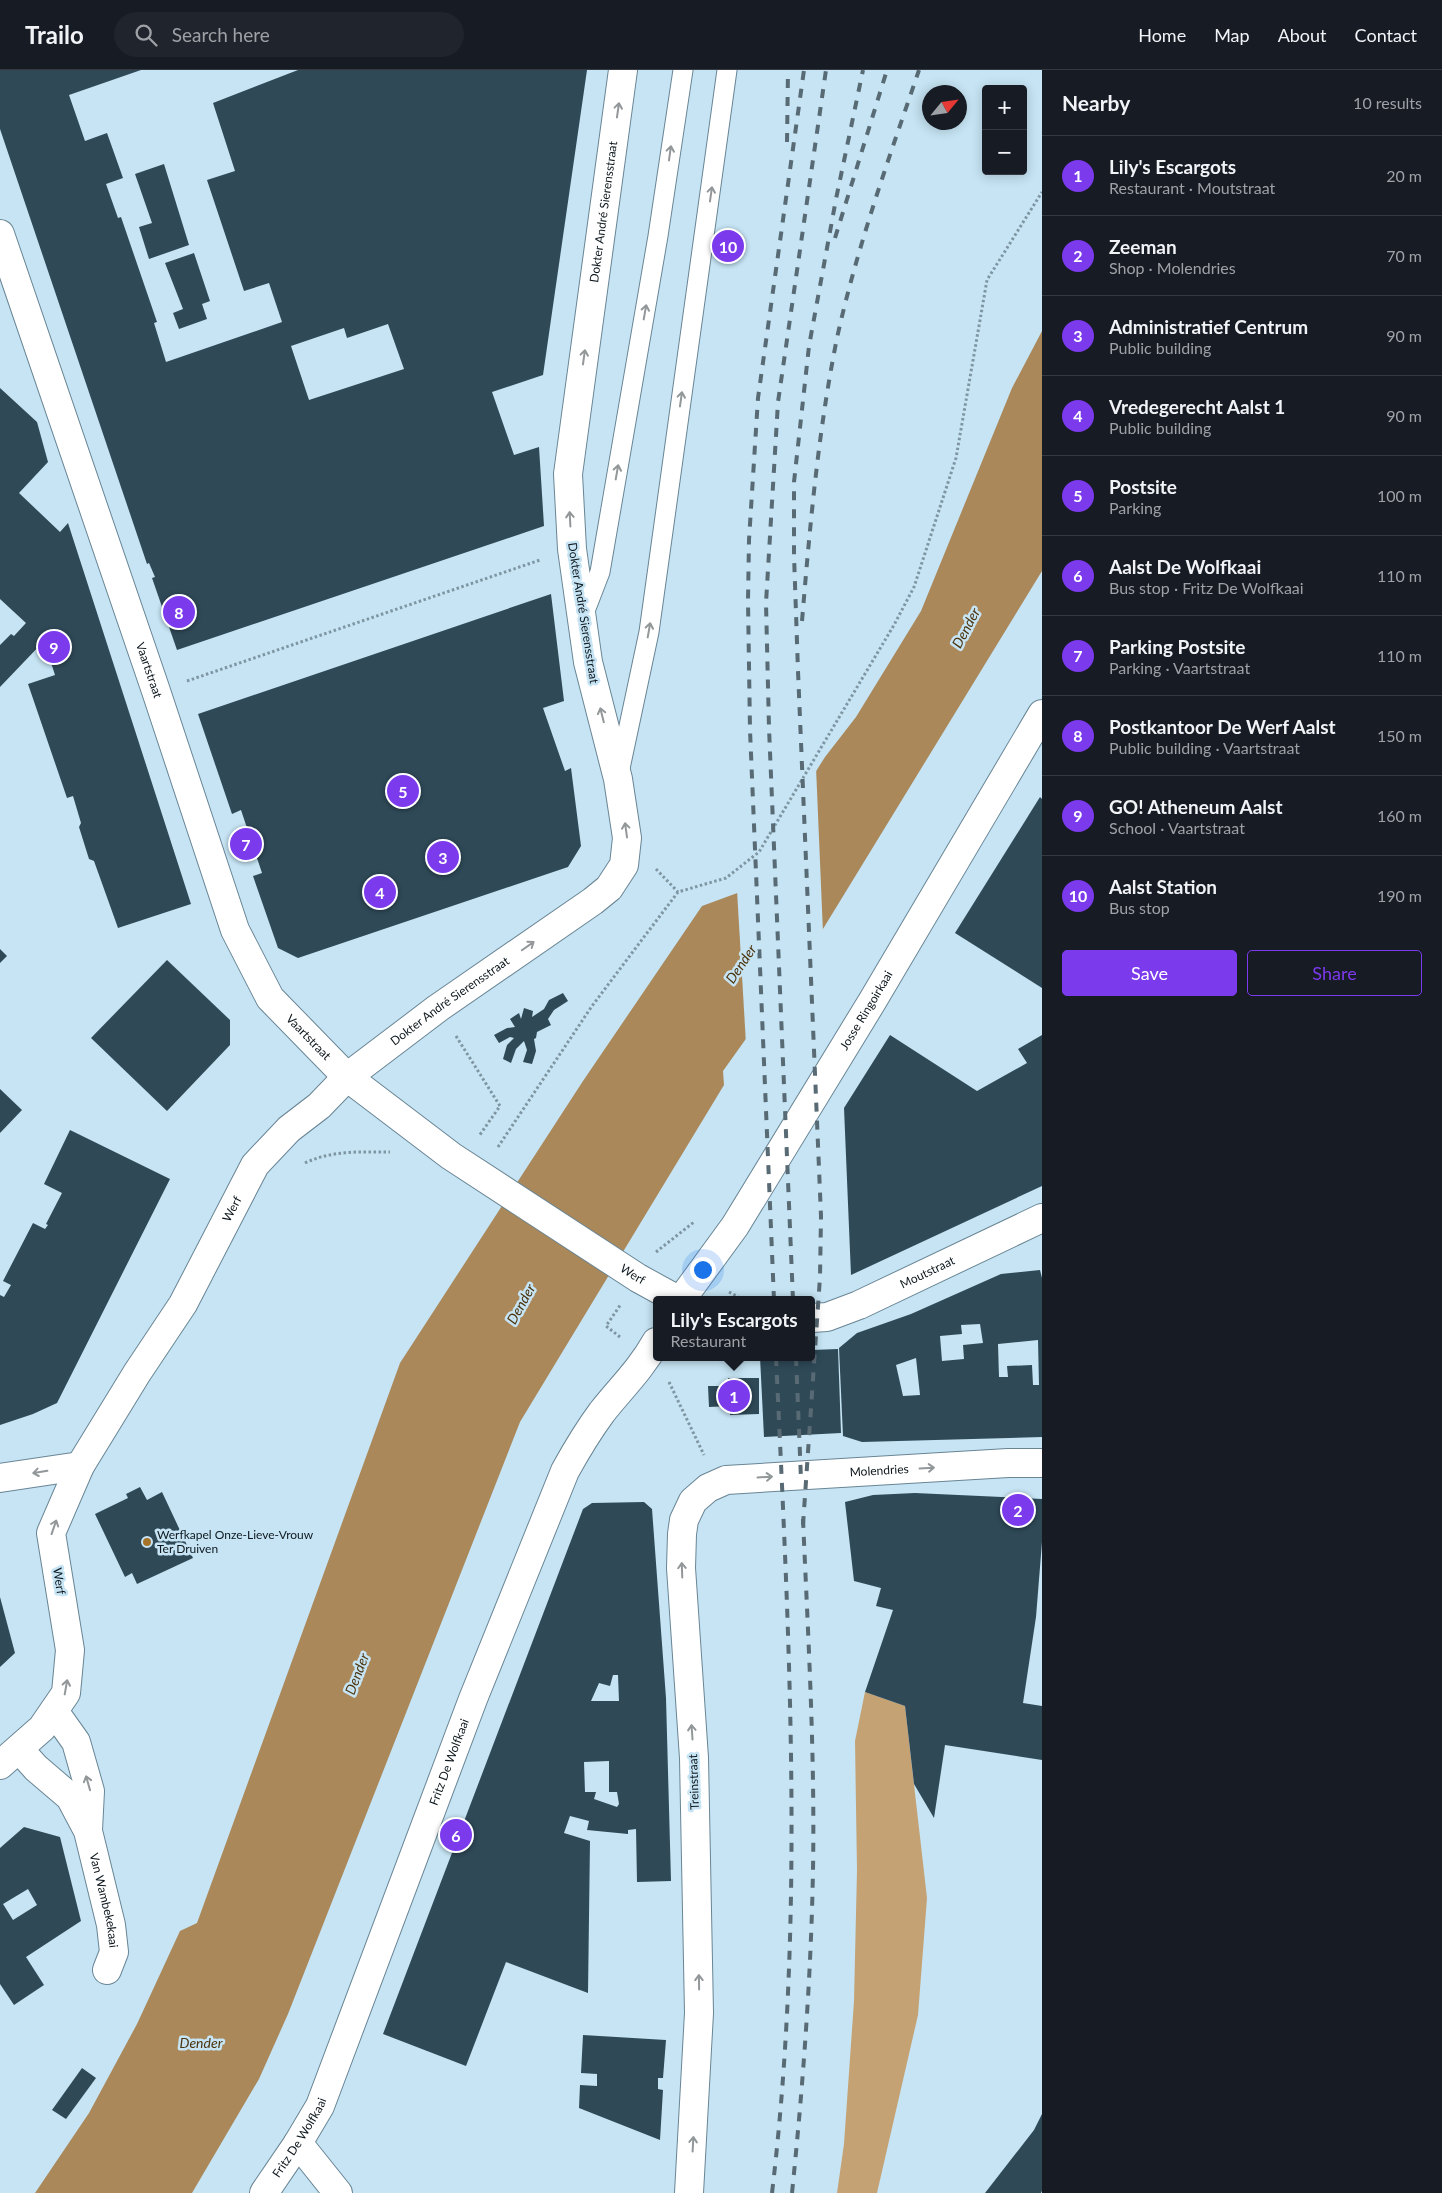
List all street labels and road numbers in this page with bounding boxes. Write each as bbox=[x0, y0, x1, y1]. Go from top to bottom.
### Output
street label: Dokter André Sierensstraat bbox=[586, 140, 620, 283]
street label: Dokter André Sierensstraat bbox=[565, 541, 602, 685]
street label: Vaartstraat bbox=[133, 640, 166, 701]
street label: Dokter André Sierensstraat bbox=[387, 953, 513, 1048]
street label: Josse Ringoirkaai bbox=[836, 968, 896, 1053]
street label: Vaartstraat bbox=[283, 1011, 335, 1063]
street label: Werf bbox=[219, 1193, 245, 1224]
street label: Moutstraat bbox=[897, 1252, 958, 1291]
street label: Werf bbox=[618, 1261, 649, 1288]
street label: Molendries bbox=[849, 1461, 909, 1480]
street label: Werf bbox=[50, 1567, 69, 1596]
street label: Fritz De Wolfkaai bbox=[426, 1716, 472, 1807]
street label: Treinstraat bbox=[685, 1753, 702, 1810]
street label: Van Wambekekaai bbox=[87, 1852, 121, 1949]
street label: Fritz De Wolfkaai bbox=[269, 2095, 329, 2180]

